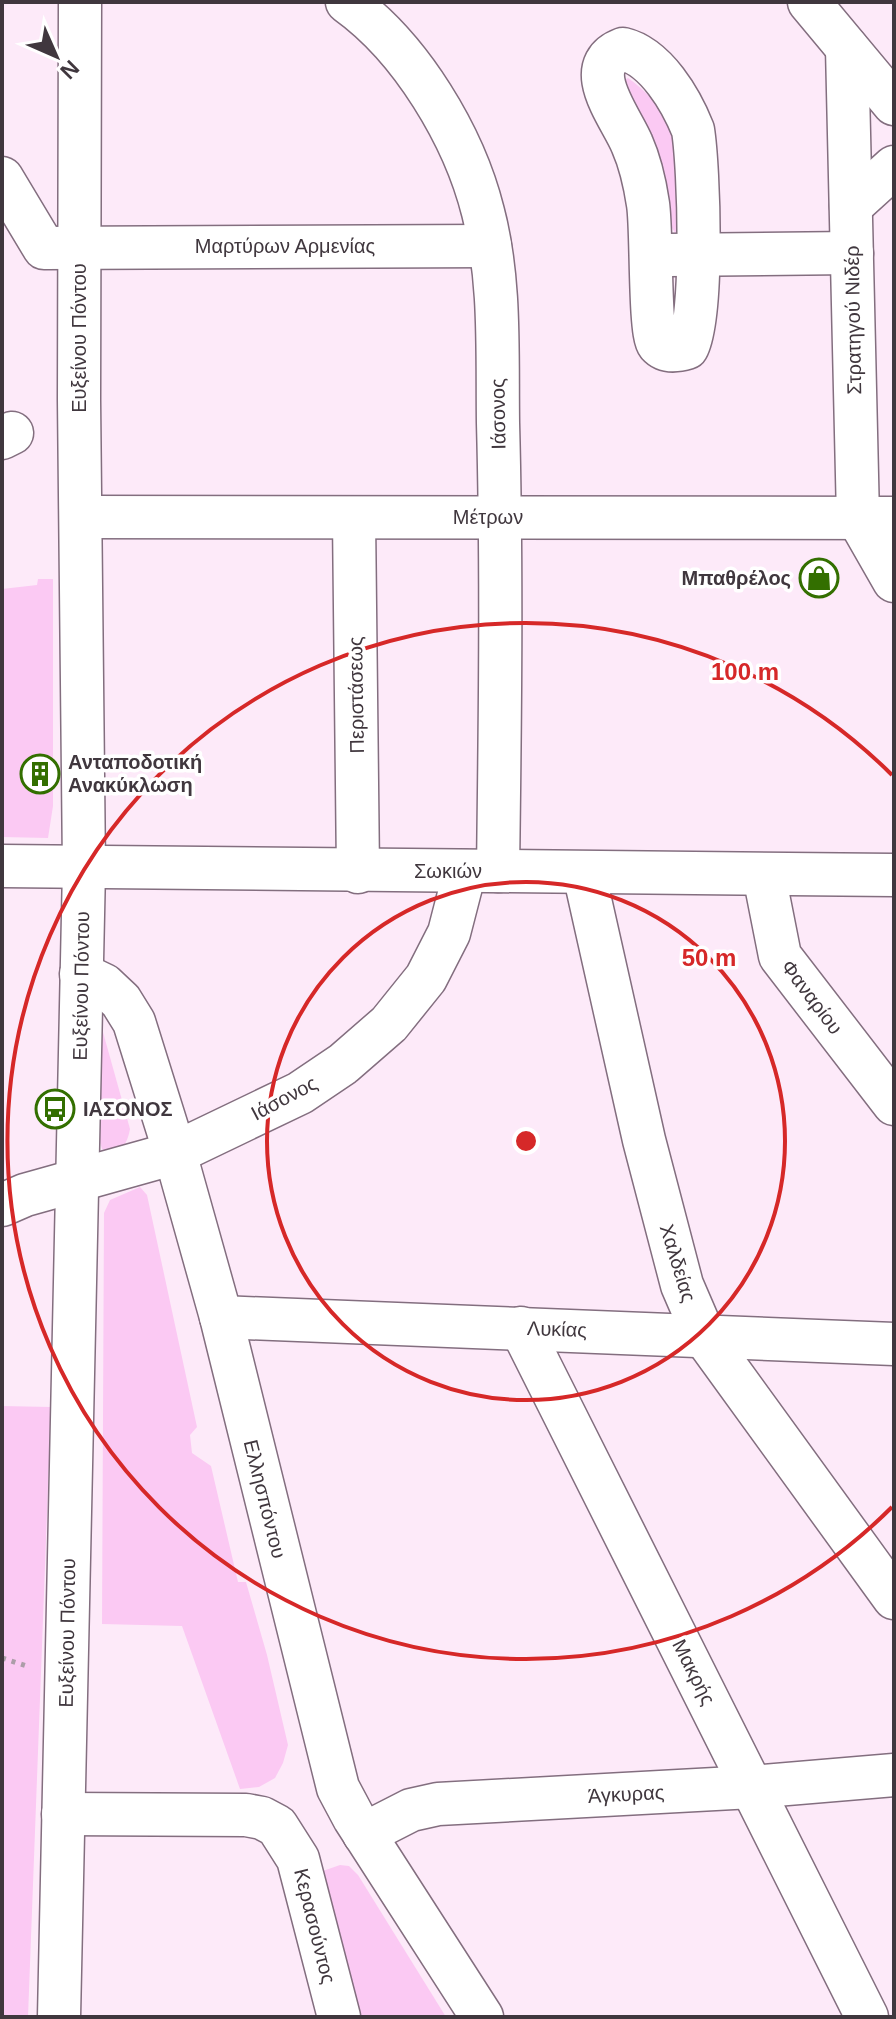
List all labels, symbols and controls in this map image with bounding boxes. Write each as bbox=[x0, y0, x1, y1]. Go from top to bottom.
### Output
north arrow bbox=[16, 16, 96, 96]
text: N bbox=[55, 55, 84, 84]
street label: Μαρτύρων Αρμενίας bbox=[195, 235, 376, 257]
street label: Στρατηγού Νιδέρ bbox=[841, 245, 865, 395]
street label: Ευξείνου Πόντου bbox=[68, 263, 90, 413]
street label: Ιάσονος bbox=[486, 378, 510, 450]
street label: Μέτρων bbox=[453, 506, 523, 528]
shop icon: Μπαθρέλος bbox=[798, 557, 840, 599]
place label: Μπαθρέλος bbox=[682, 567, 791, 589]
street label: Περιστάσεως bbox=[344, 636, 368, 754]
text: 100 m bbox=[711, 658, 779, 685]
place label: Ανταποδοτική Ανακύκλωση bbox=[68, 751, 202, 796]
building icon: Ανταποδοτική Ανακύκλωση bbox=[19, 753, 61, 795]
street label: Σωκιών bbox=[414, 860, 482, 882]
street label: Ευξείνου Πόντου bbox=[69, 911, 93, 1061]
text: 50 m bbox=[682, 944, 736, 971]
street label: Φαναρίου bbox=[777, 956, 847, 1038]
street label: Ιάσονος bbox=[247, 1071, 321, 1124]
bus stop icon: ΙΑΣΟΝΟΣ bbox=[34, 1088, 76, 1130]
place label: ΙΑΣΟΝΟΣ bbox=[83, 1098, 173, 1120]
centre of rings bbox=[512, 1127, 540, 1155]
street label: Χαλδείας bbox=[656, 1221, 700, 1305]
street label: Λυκίας bbox=[527, 1317, 588, 1341]
street label: Ελλησπόντου bbox=[240, 1437, 290, 1561]
street label: Ευξείνου Πόντου bbox=[55, 1558, 79, 1708]
street label: Μακρής bbox=[668, 1636, 720, 1709]
street label: Άγκυρας bbox=[587, 1781, 665, 1807]
street label: Κερασούντος bbox=[290, 1866, 340, 1986]

